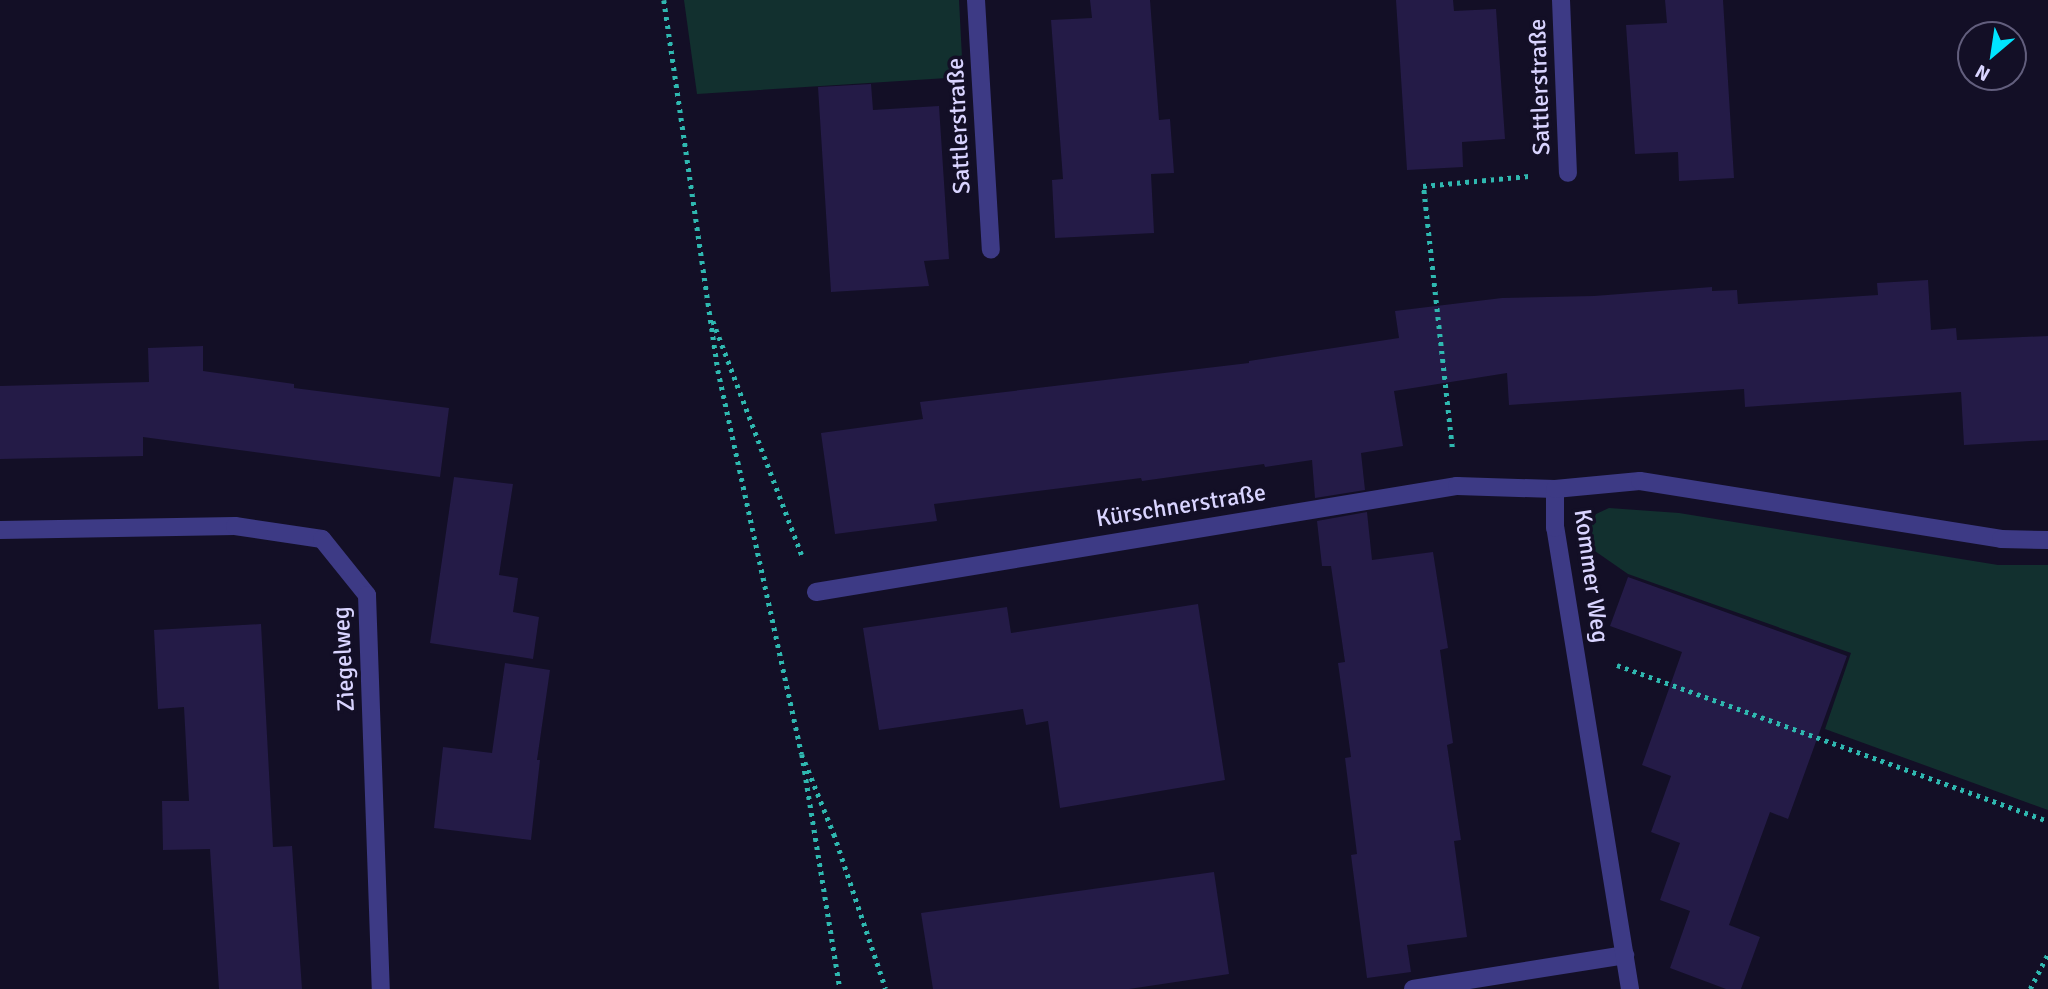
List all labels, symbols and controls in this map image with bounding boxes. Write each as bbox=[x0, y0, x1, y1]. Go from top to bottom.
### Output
street label: Sattlerstraße bbox=[1523, 18, 1557, 156]
north arrow bbox=[1957, 21, 2027, 91]
street label: Sattlerstraße bbox=[941, 57, 977, 195]
text: N bbox=[1971, 59, 1994, 86]
street label: Kürschnerstraße bbox=[1094, 478, 1268, 534]
street label: Kommer Weg bbox=[1567, 507, 1615, 645]
street label: Ziegelweg bbox=[327, 606, 361, 712]

